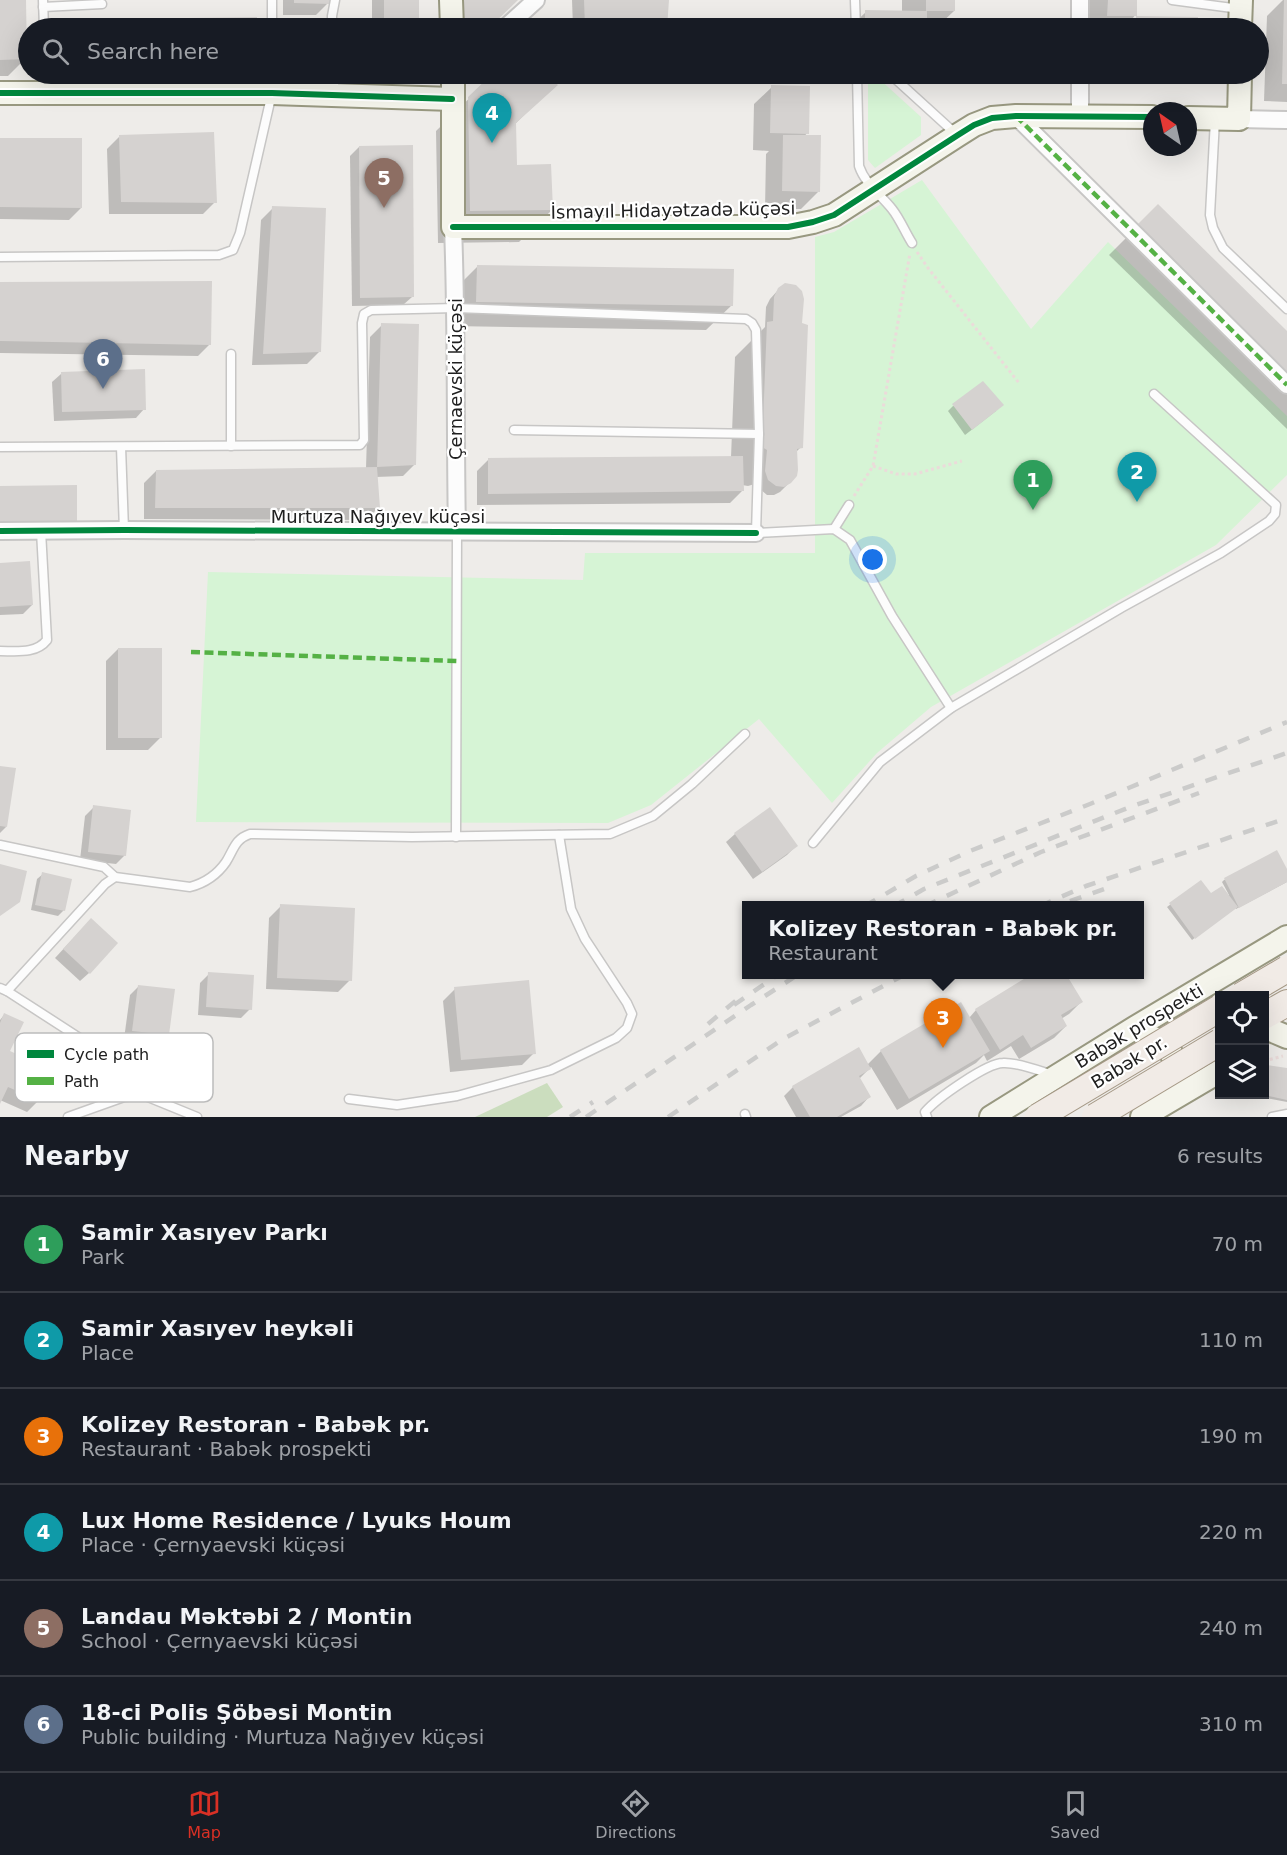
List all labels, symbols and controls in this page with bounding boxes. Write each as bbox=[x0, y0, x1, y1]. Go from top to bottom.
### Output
search box bbox=[18, 18, 1269, 84]
icon: search bbox=[39, 35, 72, 68]
text: Search here bbox=[87, 39, 219, 64]
pin: 4 bbox=[472, 94, 512, 143]
north arrow bbox=[1143, 102, 1197, 156]
pin: 5 bbox=[364, 158, 404, 208]
street label: İsmayıl Hidayətzadə küçəsi bbox=[550, 197, 796, 223]
street label: Çernaevski küçəsi bbox=[445, 298, 466, 460]
pin: 6 bbox=[84, 340, 122, 389]
pin: 2 bbox=[1118, 452, 1156, 502]
pin: 1 bbox=[1014, 460, 1052, 510]
street label: Murtuza Nağıyev küçəsi bbox=[271, 506, 485, 527]
your location bbox=[858, 545, 887, 574]
popup bbox=[742, 901, 1144, 979]
text: Kolizey Restoran - Babək pr. bbox=[768, 916, 1118, 941]
text: Restaurant bbox=[768, 941, 878, 965]
street label: Babək prospekti bbox=[1071, 979, 1207, 1073]
map controls bbox=[1215, 991, 1269, 1099]
button: locate bbox=[1215, 991, 1269, 1045]
pin: 3 bbox=[924, 998, 962, 1048]
street label: Babək pr. bbox=[1087, 1031, 1171, 1093]
legend bbox=[15, 1033, 213, 1102]
text: Cycle path bbox=[64, 1045, 149, 1064]
button: layers bbox=[1215, 1045, 1269, 1099]
text: Path bbox=[64, 1072, 99, 1091]
text: Nearby bbox=[24, 1141, 129, 1171]
text: 6 results bbox=[1177, 1144, 1263, 1168]
text: Samir Xasıyev Parkı bbox=[81, 1220, 328, 1245]
text: 1 bbox=[37, 1232, 50, 1256]
text: 70 m bbox=[1212, 1232, 1263, 1256]
text: Park bbox=[81, 1245, 124, 1269]
text: Samir Xasıyev heykəli bbox=[81, 1316, 354, 1341]
text: 2 bbox=[37, 1328, 50, 1352]
text: 110 m bbox=[1199, 1328, 1263, 1352]
text: Place bbox=[81, 1341, 134, 1365]
text: Kolizey Restoran - Babək pr. bbox=[81, 1412, 430, 1437]
text: 3 bbox=[37, 1424, 50, 1448]
text: 190 m bbox=[1199, 1424, 1263, 1448]
text: Restaurant · Babək prospekti bbox=[81, 1437, 372, 1461]
text: Lux Home Residence / Lyuks Houm bbox=[81, 1508, 512, 1533]
text: 4 bbox=[37, 1520, 50, 1544]
text: 220 m bbox=[1199, 1520, 1263, 1544]
text: Place · Çernyaevski küçəsi bbox=[81, 1533, 345, 1557]
text: Landau Məktəbi 2 / Montin bbox=[81, 1604, 412, 1629]
text: 5 bbox=[37, 1616, 50, 1640]
text: 240 m bbox=[1199, 1616, 1263, 1640]
text: School · Çernyaevski küçəsi bbox=[81, 1629, 358, 1653]
text: 18-ci Polis Şöbəsi Montin bbox=[81, 1700, 392, 1725]
text: 6 bbox=[37, 1712, 50, 1736]
text: 310 m bbox=[1199, 1712, 1263, 1736]
text: Public building · Murtuza Nağıyev küçəsi bbox=[81, 1725, 484, 1749]
tab: Map bbox=[187, 1787, 221, 1842]
tab: Directions bbox=[595, 1787, 676, 1842]
tab: Saved bbox=[1050, 1787, 1100, 1842]

